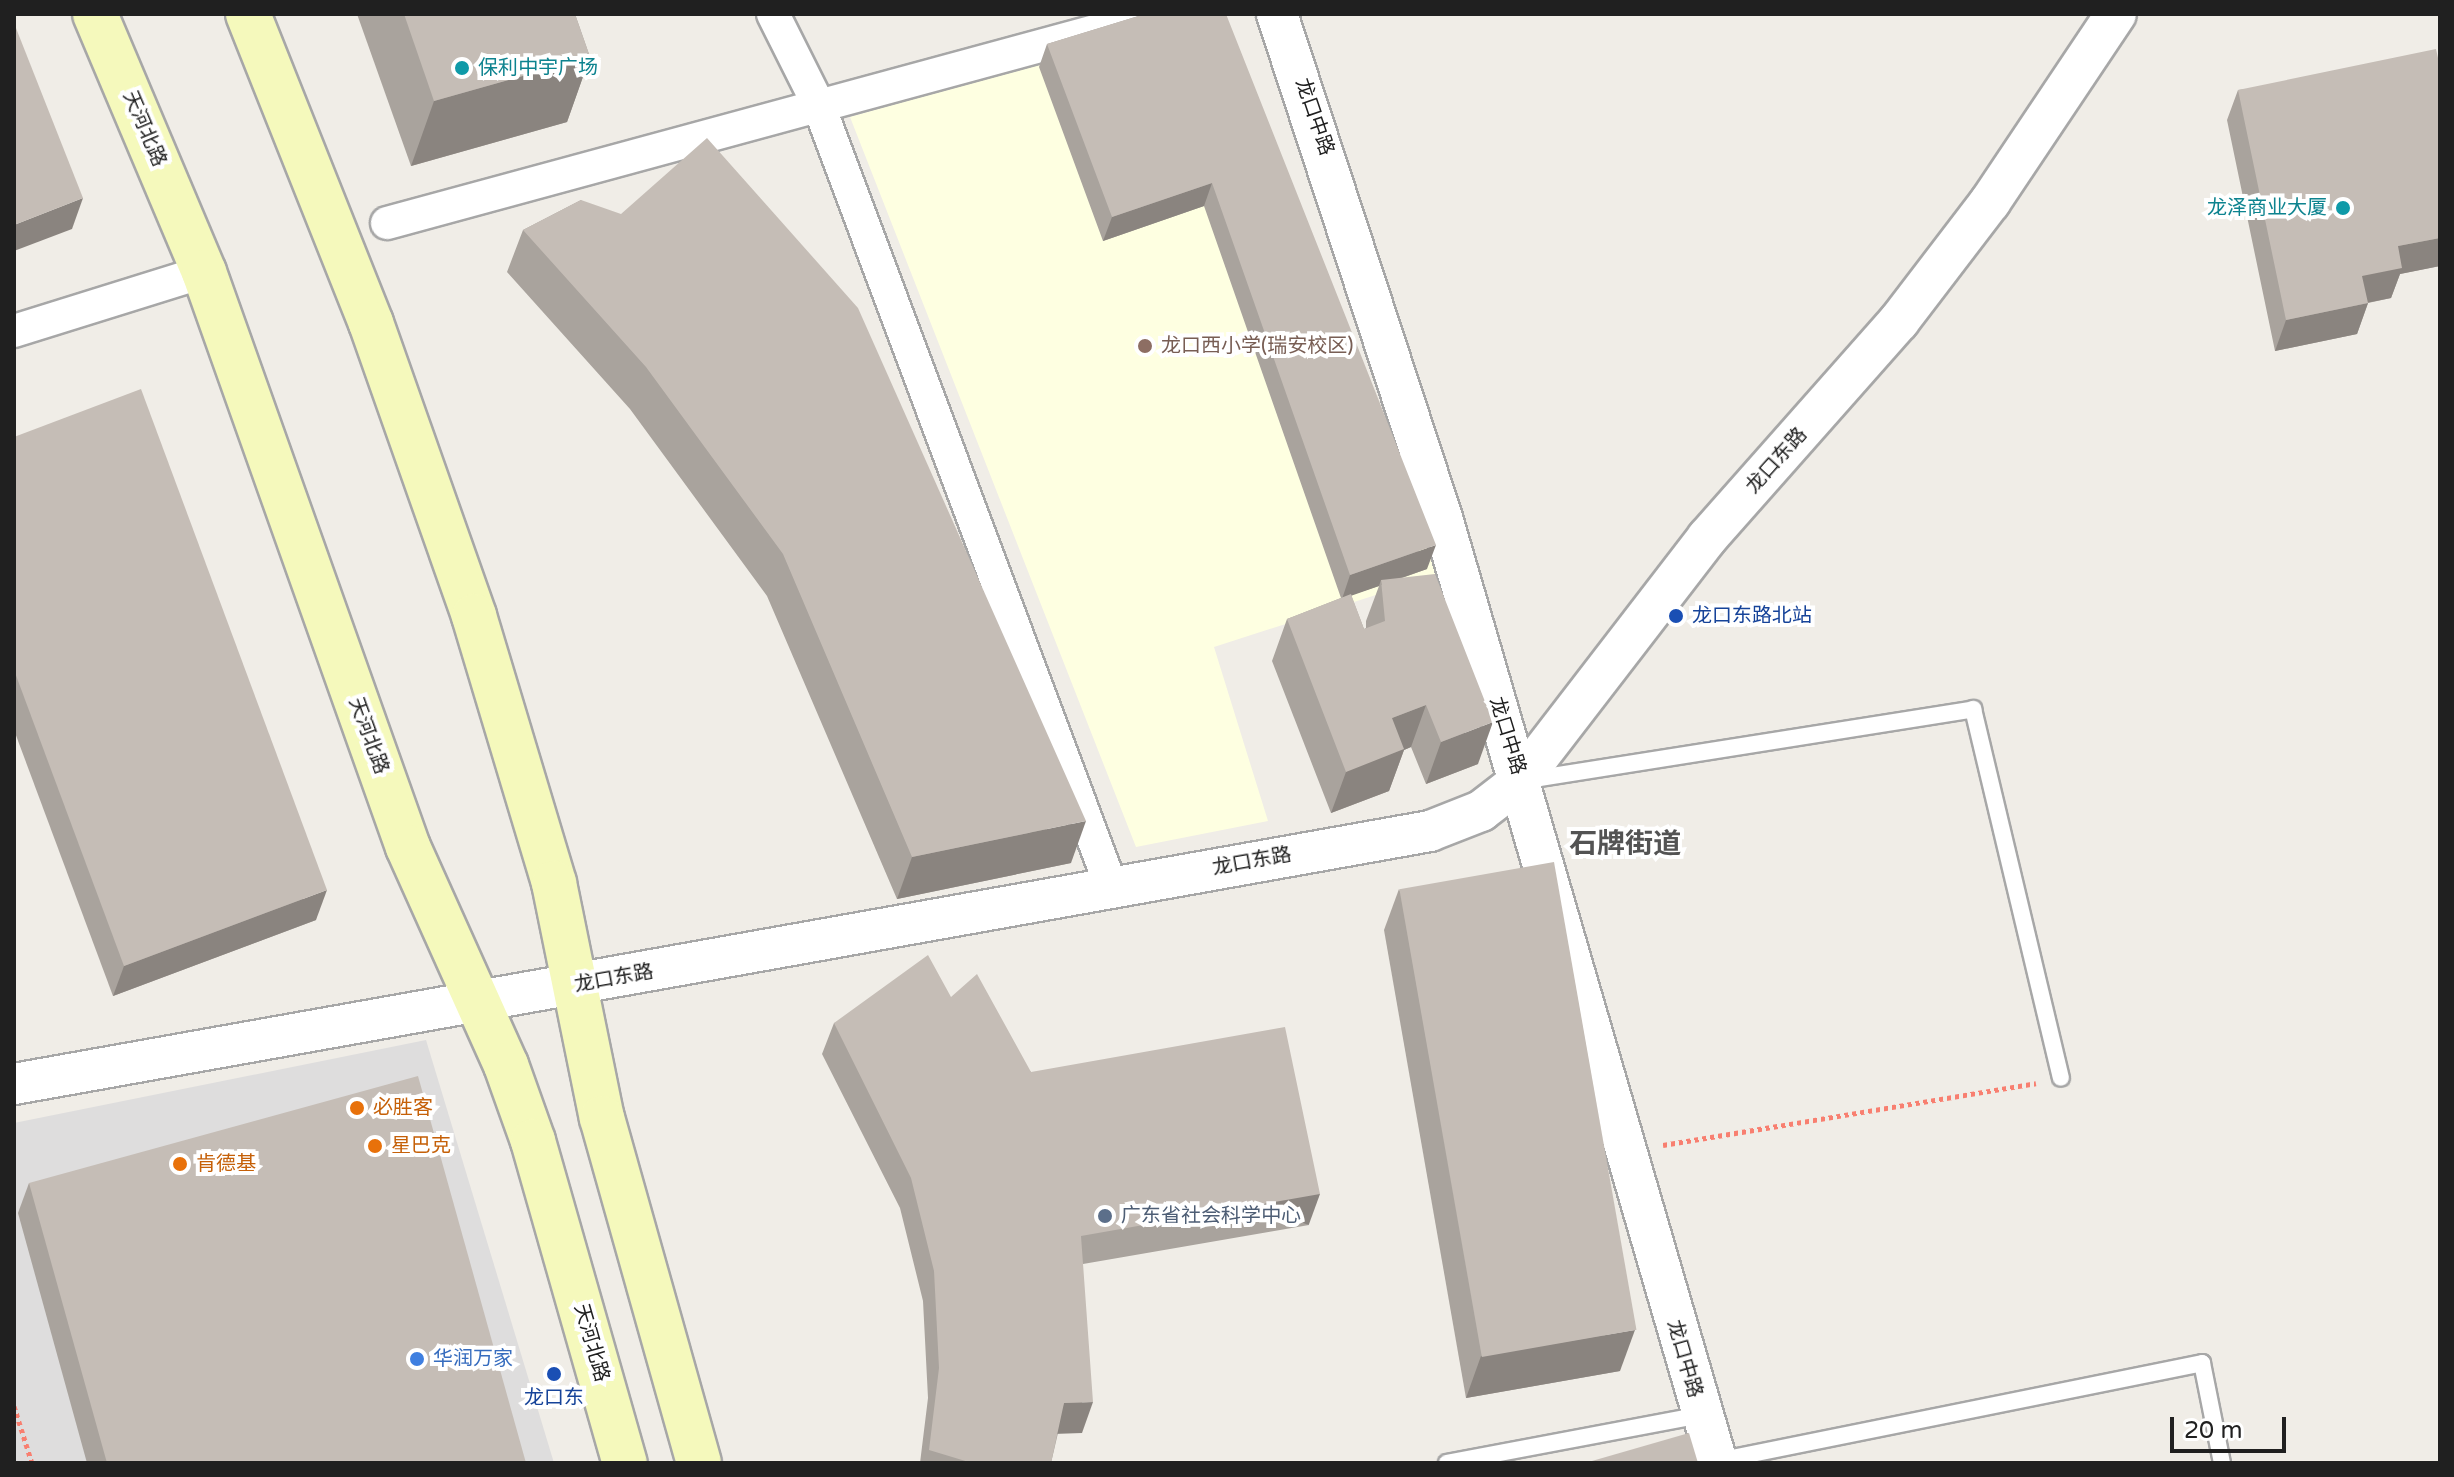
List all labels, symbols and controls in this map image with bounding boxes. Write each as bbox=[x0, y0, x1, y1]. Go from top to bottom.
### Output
place label: 保利中宇广场 bbox=[478, 56, 598, 80]
marker: 保利中宇广场 bbox=[453, 59, 471, 77]
street label: 龙口中路 bbox=[1290, 75, 1338, 159]
street label: 天河北路 bbox=[117, 87, 171, 171]
place label: 龙泽商业大厦 bbox=[2207, 196, 2327, 220]
marker: 龙泽商业大厦 bbox=[2334, 199, 2352, 217]
place label: 龙口西小学(瑞安校区) bbox=[1161, 334, 1353, 358]
marker: 龙口西小学(瑞安校区) bbox=[1136, 337, 1154, 355]
street label: 龙口东路 bbox=[1741, 423, 1813, 499]
place label: 龙口东路北站 bbox=[1692, 604, 1812, 628]
marker: 龙口东路北站 bbox=[1667, 607, 1685, 625]
street label: 天河北路 bbox=[343, 694, 393, 778]
street label: 龙口中路 bbox=[1484, 694, 1530, 778]
district label: 石牌街道 bbox=[1569, 827, 1681, 861]
street label: 龙口东路 bbox=[1211, 843, 1293, 881]
street label: 龙口东路 bbox=[573, 960, 655, 998]
place label: 必胜客 bbox=[373, 1096, 433, 1120]
marker: 必胜客 bbox=[348, 1099, 366, 1117]
place label: 星巴克 bbox=[391, 1134, 451, 1158]
marker: 星巴克 bbox=[366, 1137, 384, 1155]
place label: 肯德基 bbox=[196, 1152, 256, 1176]
marker: 肯德基 bbox=[171, 1155, 189, 1173]
place label: 广东省社会科学中心 bbox=[1121, 1204, 1301, 1228]
marker: 广东省社会科学中心 bbox=[1096, 1207, 1114, 1225]
street label: 天河北路 bbox=[568, 1301, 614, 1385]
street label: 龙口中路 bbox=[1661, 1317, 1707, 1401]
place label: 华润万家 bbox=[433, 1347, 513, 1371]
marker: 华润万家 bbox=[408, 1350, 426, 1368]
marker: 龙口东 bbox=[545, 1365, 563, 1383]
place label: 龙口东 bbox=[524, 1386, 584, 1410]
scale bar bbox=[2174, 1401, 2290, 1451]
text: 20 m bbox=[2184, 1416, 2242, 1445]

